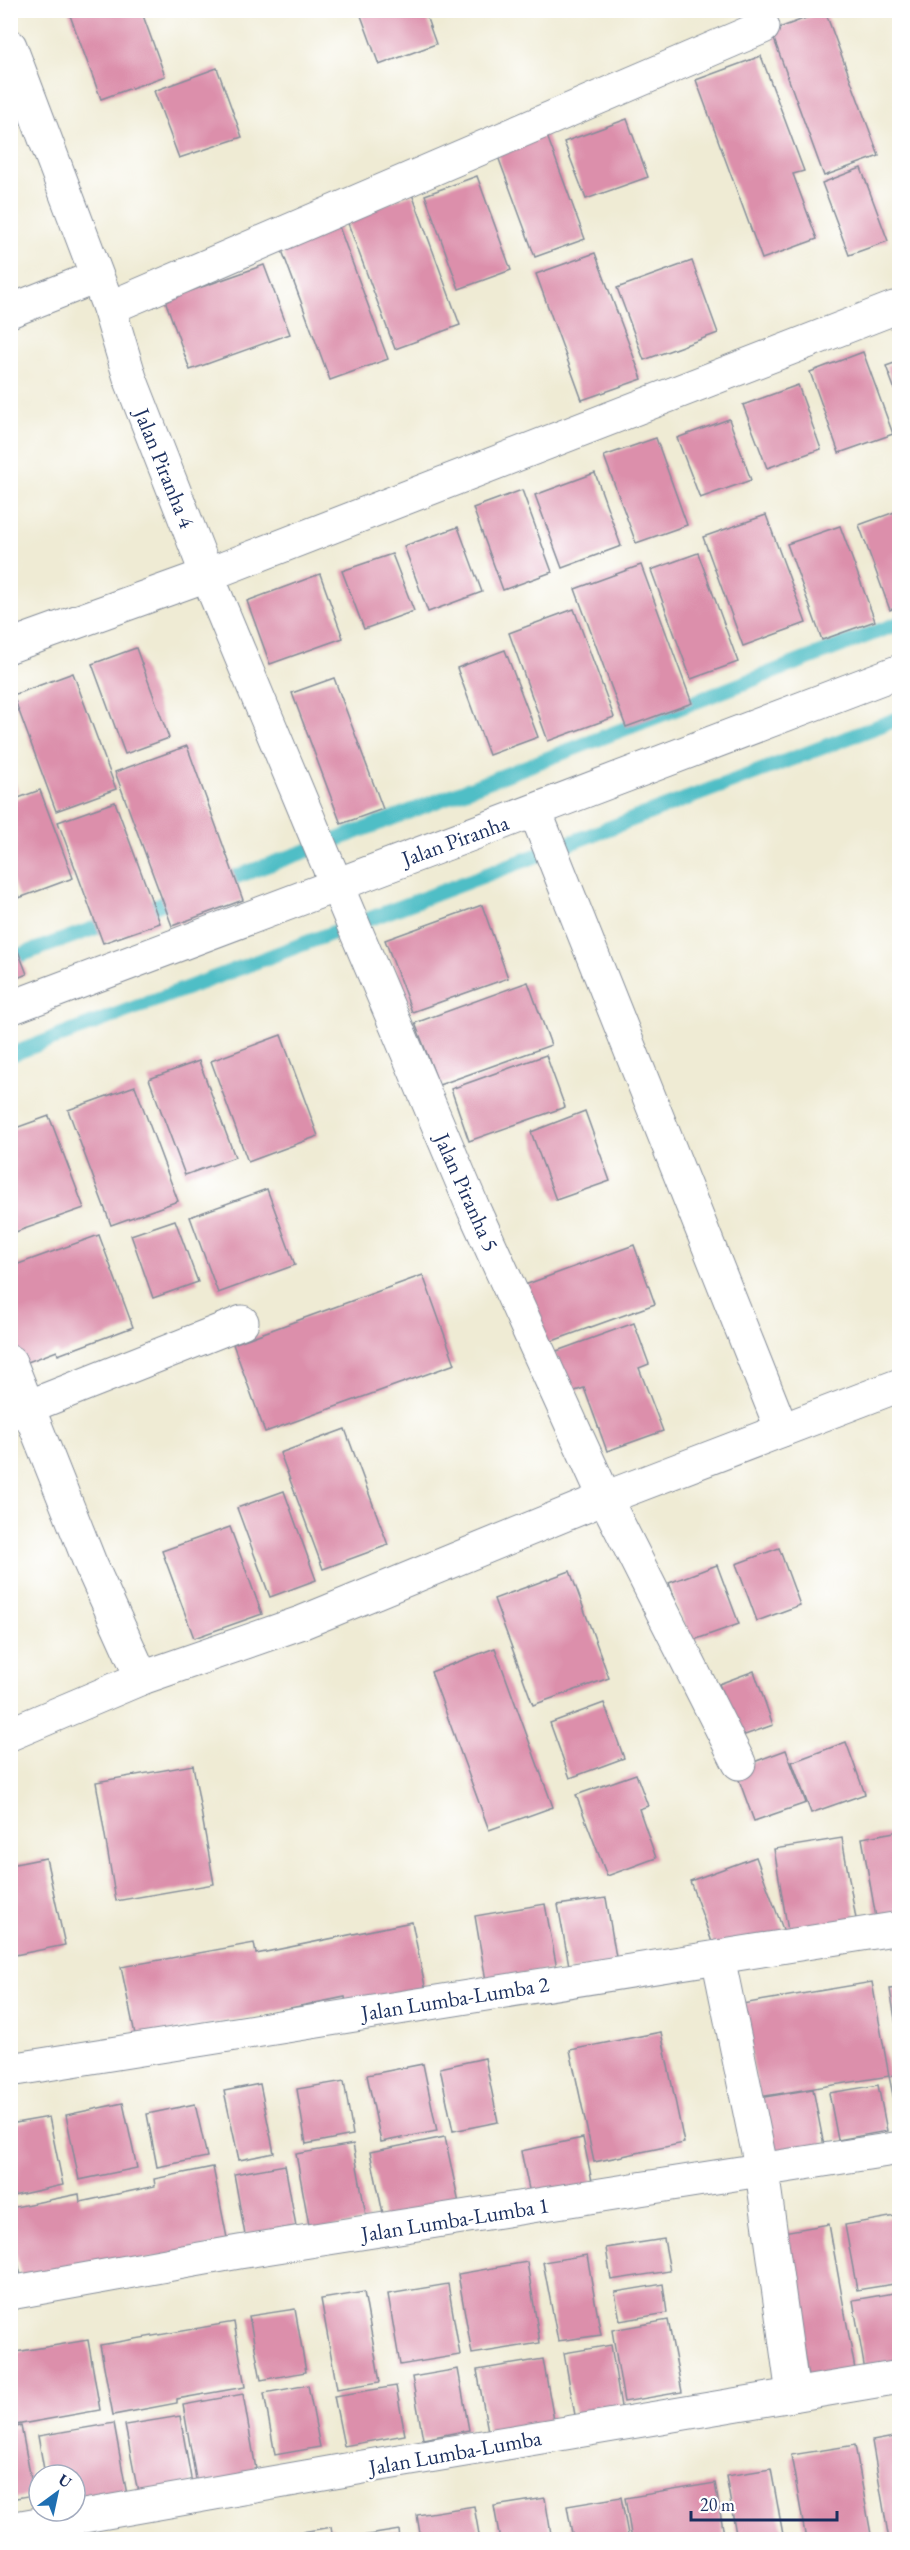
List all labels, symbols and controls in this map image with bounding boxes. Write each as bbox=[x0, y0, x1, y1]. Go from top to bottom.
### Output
street label: Jalan Piranha 4 bbox=[127, 402, 202, 533]
street label: Jalan Piranha bbox=[396, 808, 513, 874]
street label: Jalan Piranha 5 bbox=[427, 1127, 506, 1256]
street label: Jalan Lumba-Lumba 2 bbox=[357, 1969, 551, 2028]
street label: Jalan Lumba-Lumba 1 bbox=[357, 2190, 551, 2249]
street label: Jalan Lumba-Lumba bbox=[365, 2423, 544, 2482]
north arrow bbox=[27, 2463, 87, 2523]
text: U bbox=[54, 2469, 76, 2493]
scale bar bbox=[691, 2484, 836, 2522]
text: 20 m bbox=[700, 2493, 735, 2516]

